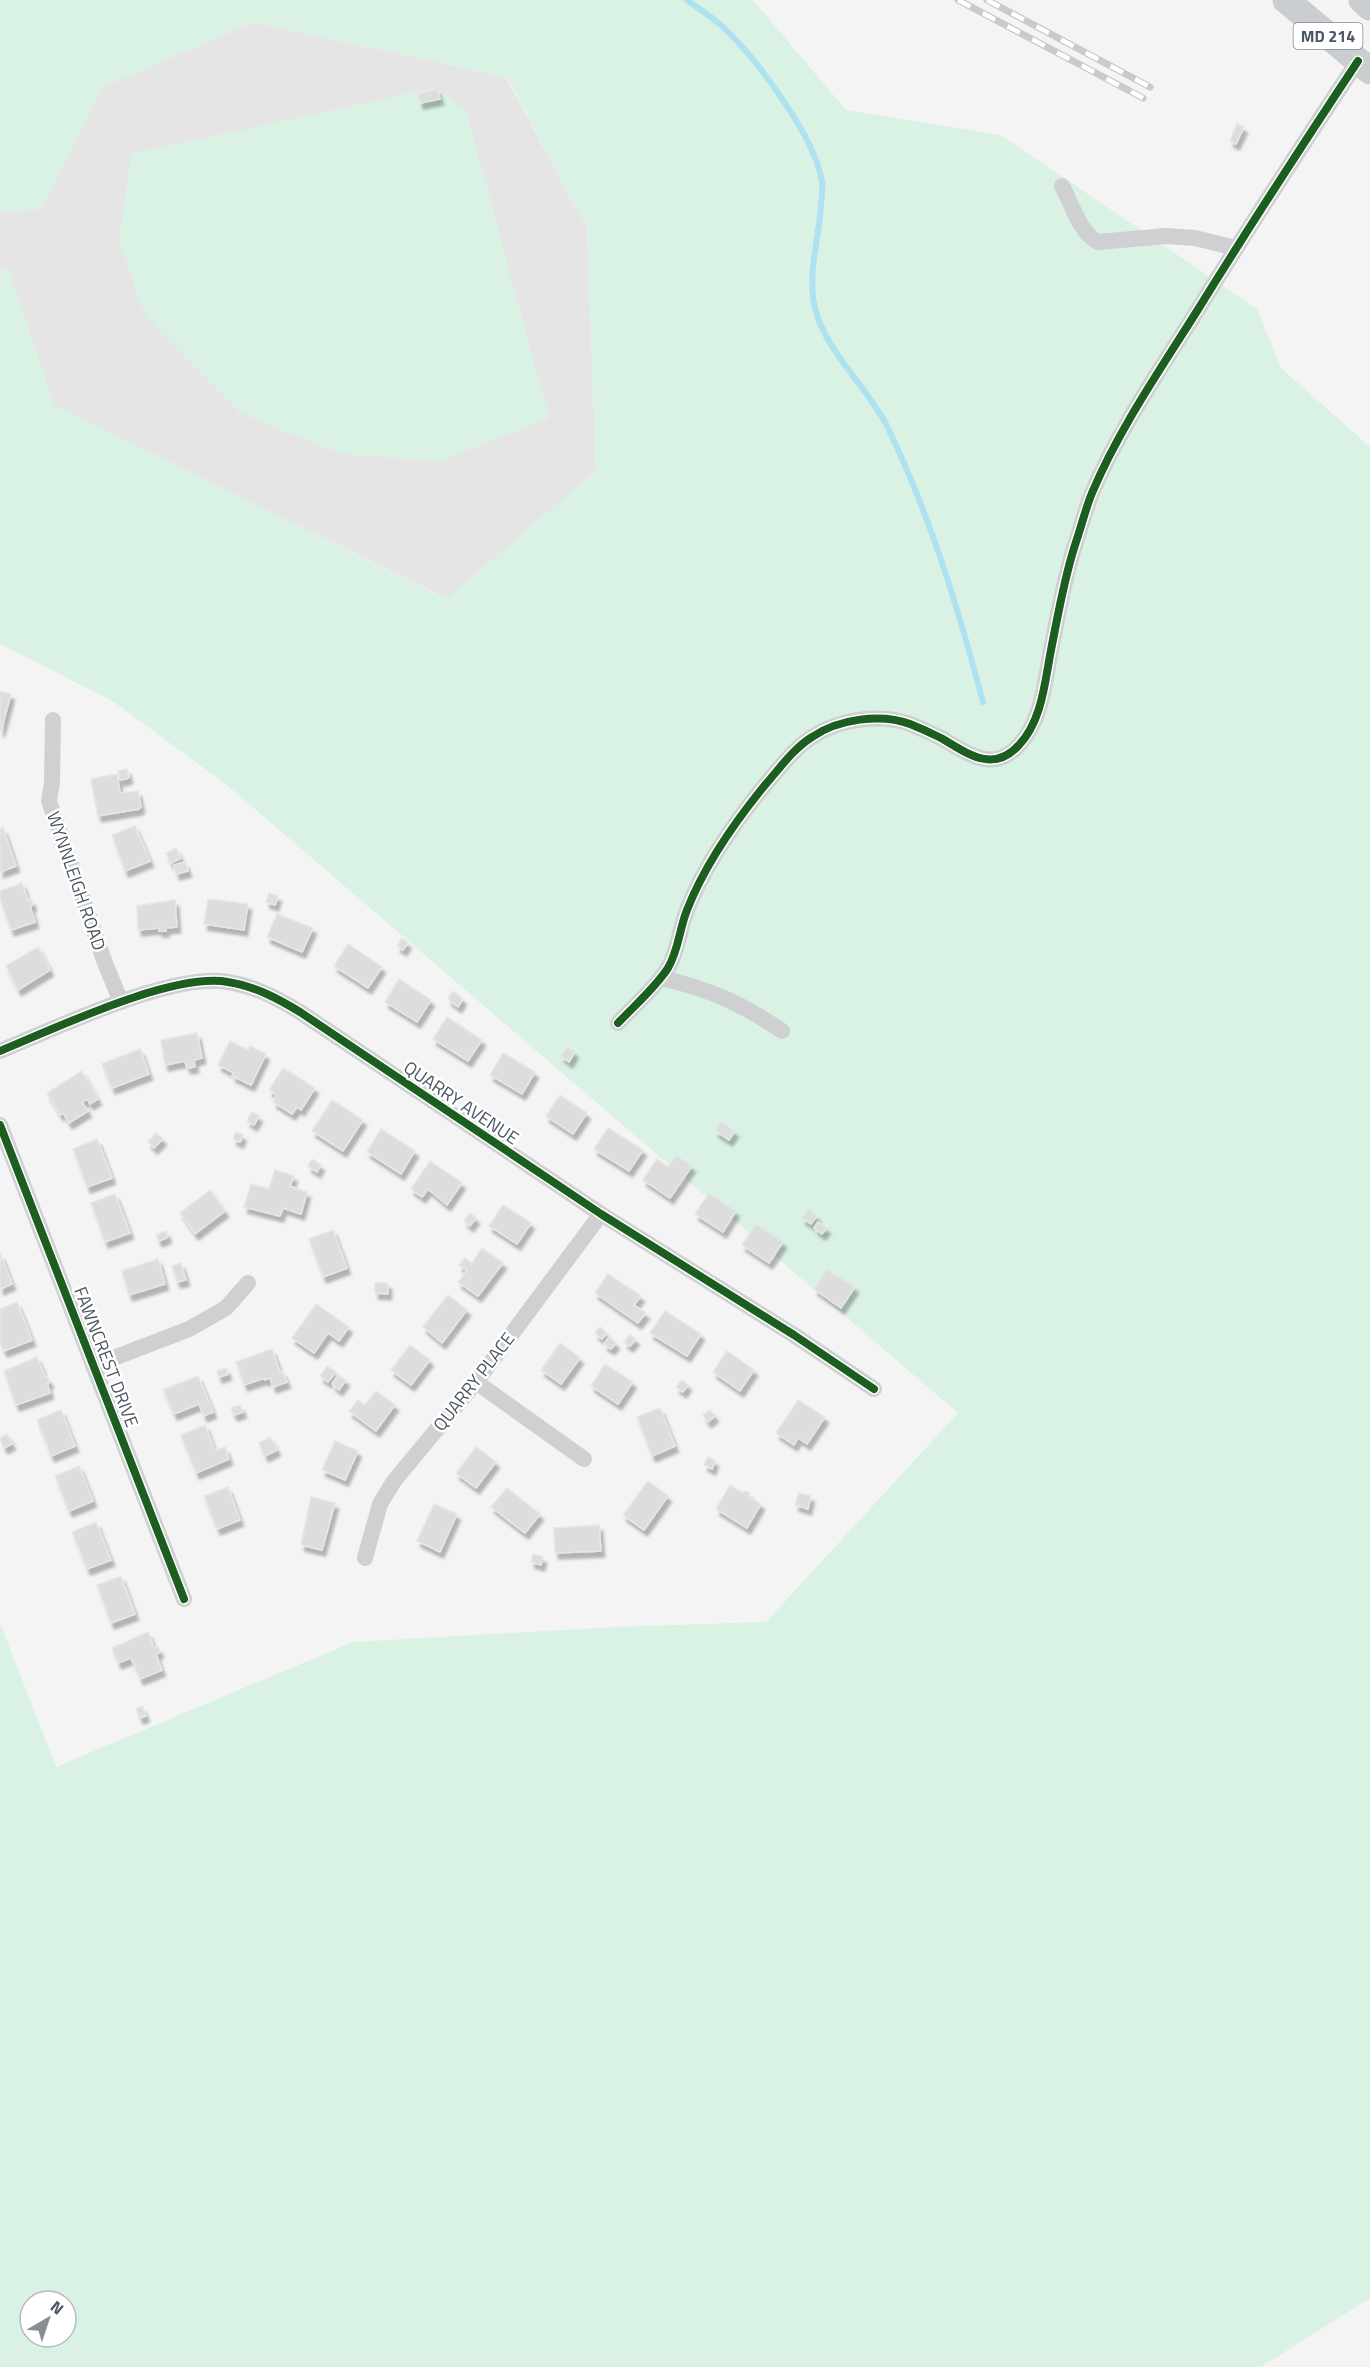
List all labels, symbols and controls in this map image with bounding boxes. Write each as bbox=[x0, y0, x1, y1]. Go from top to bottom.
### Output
road number: MD 214 bbox=[1294, 23, 1362, 49]
street label: WYNNLEIGH ROAD bbox=[40, 808, 113, 954]
street label: QUARRY AVENUE bbox=[398, 1054, 524, 1151]
street label: FAWNCREST DRIVE bbox=[67, 1283, 146, 1431]
street label: QUARRY PLACE bbox=[426, 1326, 521, 1437]
north arrow bbox=[18, 2289, 78, 2349]
text: N bbox=[46, 2295, 69, 2320]

